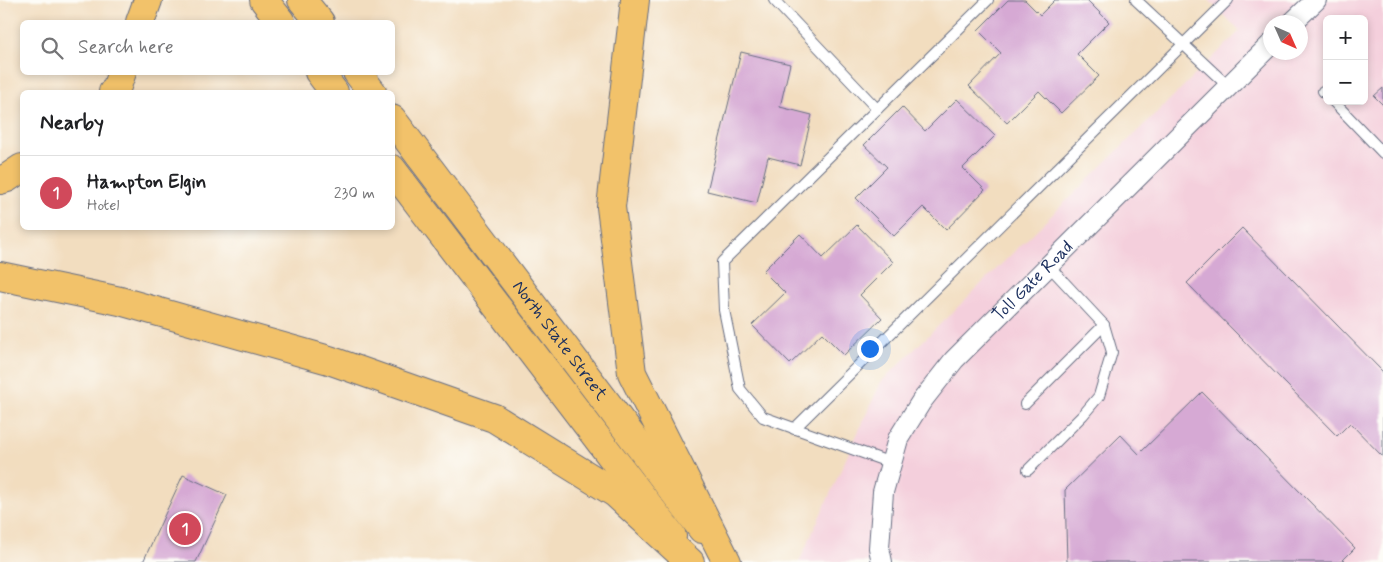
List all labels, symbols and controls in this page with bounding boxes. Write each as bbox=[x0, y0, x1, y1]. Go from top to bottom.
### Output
north arrow bbox=[1263, 15, 1308, 60]
map controls bbox=[1323, 15, 1368, 105]
button: + bbox=[1323, 15, 1368, 60]
search box bbox=[20, 20, 395, 75]
icon: search bbox=[38, 34, 66, 62]
text: Search here bbox=[78, 35, 174, 60]
button: − bbox=[1323, 60, 1368, 105]
text: Nearby bbox=[40, 109, 104, 137]
text: Hampton Elgin bbox=[87, 170, 207, 195]
text: 1 bbox=[52, 183, 60, 204]
text: 230 m bbox=[334, 183, 375, 204]
text: Hotel bbox=[87, 195, 120, 216]
street label: Toll Gate Road bbox=[987, 236, 1079, 327]
street label: North State Street bbox=[506, 276, 613, 406]
your location bbox=[857, 336, 883, 362]
pin: 1 bbox=[169, 510, 201, 548]

